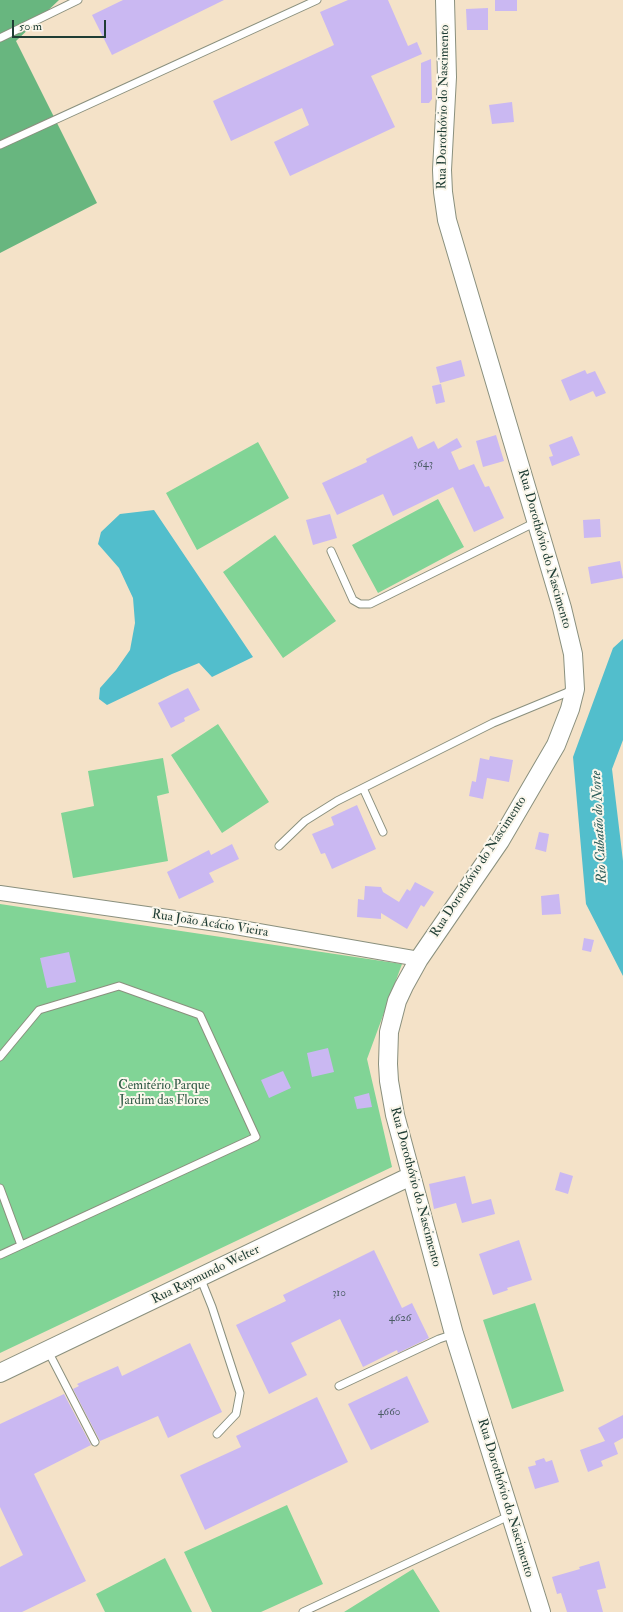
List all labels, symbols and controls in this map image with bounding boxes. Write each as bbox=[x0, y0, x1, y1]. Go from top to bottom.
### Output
scale bar bbox=[14, 12, 108, 38]
text: 50 m bbox=[19, 19, 42, 34]
street label: Rua Dorothóvio do Nascimento bbox=[435, 24, 453, 190]
house number: 3643 bbox=[413, 458, 433, 472]
street label: Rua Dorothóvio do Nascimento bbox=[514, 468, 574, 630]
water label: Rio Cubatão do Norte bbox=[589, 770, 611, 884]
street label: Rua Dorothóvio do Nascimento bbox=[428, 794, 530, 940]
street label: Rua João Acácio Vieira bbox=[151, 907, 269, 941]
park label: Cemitério Parque Jardim das Flores bbox=[118, 1078, 210, 1109]
street label: Rua Dorothóvio do Nascimento bbox=[386, 1105, 444, 1269]
street label: Rua Raymundo Welter bbox=[149, 1242, 263, 1308]
house number: 310 bbox=[332, 1287, 346, 1301]
house number: 4626 bbox=[389, 1312, 411, 1326]
house number: 4660 bbox=[378, 1406, 400, 1420]
street label: Rua Dorothóvio do Nascimento bbox=[473, 1417, 537, 1579]

